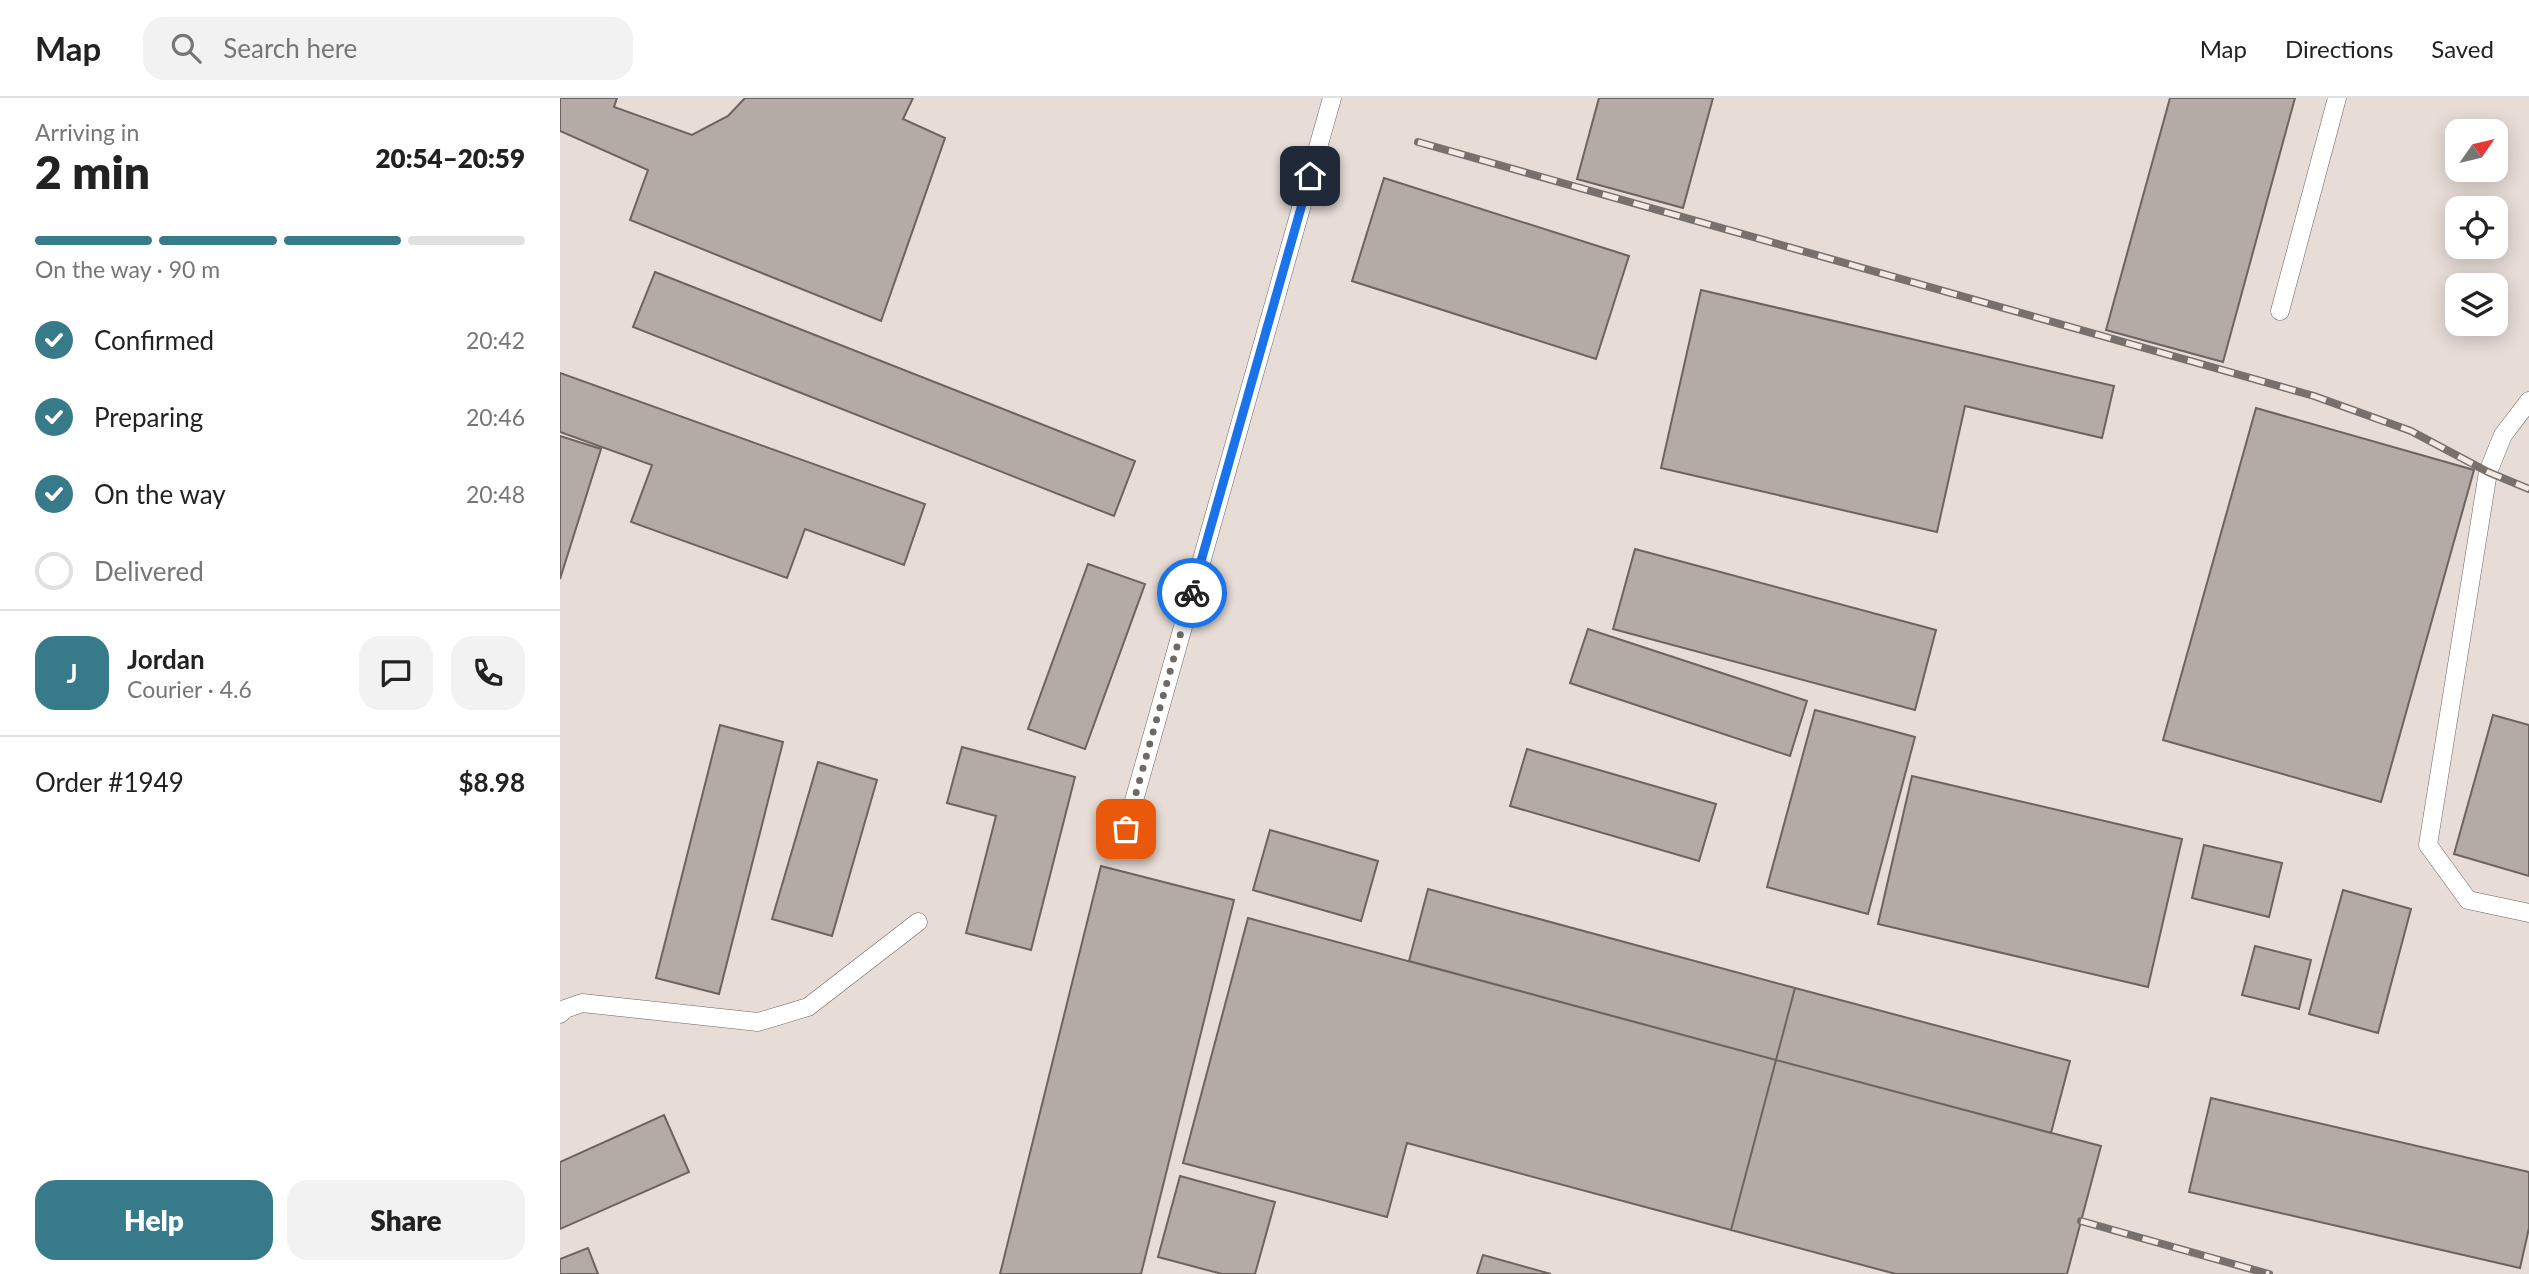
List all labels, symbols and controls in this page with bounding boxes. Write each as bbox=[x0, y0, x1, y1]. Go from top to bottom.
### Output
search box bbox=[143, 17, 633, 80]
text: Map bbox=[35, 28, 101, 68]
icon: search bbox=[167, 29, 205, 67]
text: Search here bbox=[223, 32, 357, 64]
text: Map bbox=[2200, 34, 2247, 63]
text: Directions bbox=[2285, 34, 2393, 63]
text: Saved bbox=[2431, 34, 2494, 63]
text: Arriving in bbox=[35, 118, 139, 146]
north arrow bbox=[2445, 119, 2508, 182]
map controls bbox=[2445, 119, 2508, 336]
text: 20:54–20:59 bbox=[375, 142, 525, 174]
text: 2 min bbox=[35, 144, 150, 199]
pin bbox=[1280, 146, 1340, 206]
icon: home bbox=[1291, 157, 1329, 195]
button: locate bbox=[2445, 196, 2508, 259]
text: On the way · 90 m bbox=[35, 255, 220, 283]
button: layers bbox=[2445, 273, 2508, 336]
icon: check bbox=[35, 321, 73, 359]
text: Confirmed bbox=[94, 324, 214, 356]
text: 20:42 bbox=[466, 326, 525, 354]
icon: check bbox=[35, 398, 73, 436]
text: Preparing bbox=[94, 401, 203, 433]
text: 20:46 bbox=[466, 403, 525, 431]
icon: check bbox=[35, 475, 73, 513]
text: On the way bbox=[94, 478, 226, 510]
text: 20:48 bbox=[466, 480, 525, 508]
text: Delivered bbox=[94, 555, 204, 587]
courier bbox=[1157, 558, 1227, 628]
icon: bike bbox=[1173, 574, 1211, 612]
button: chat bbox=[359, 636, 433, 710]
button: phone bbox=[451, 636, 525, 710]
text: Jordan bbox=[127, 643, 205, 675]
text: J bbox=[66, 657, 78, 689]
text: Courier · 4.6 bbox=[127, 675, 252, 703]
text: Order #1949 bbox=[35, 766, 184, 798]
text: $8.98 bbox=[459, 766, 525, 798]
pin bbox=[1096, 799, 1156, 859]
icon: bag bbox=[1107, 810, 1145, 848]
button: Help bbox=[35, 1180, 273, 1260]
button: Share bbox=[287, 1180, 525, 1260]

